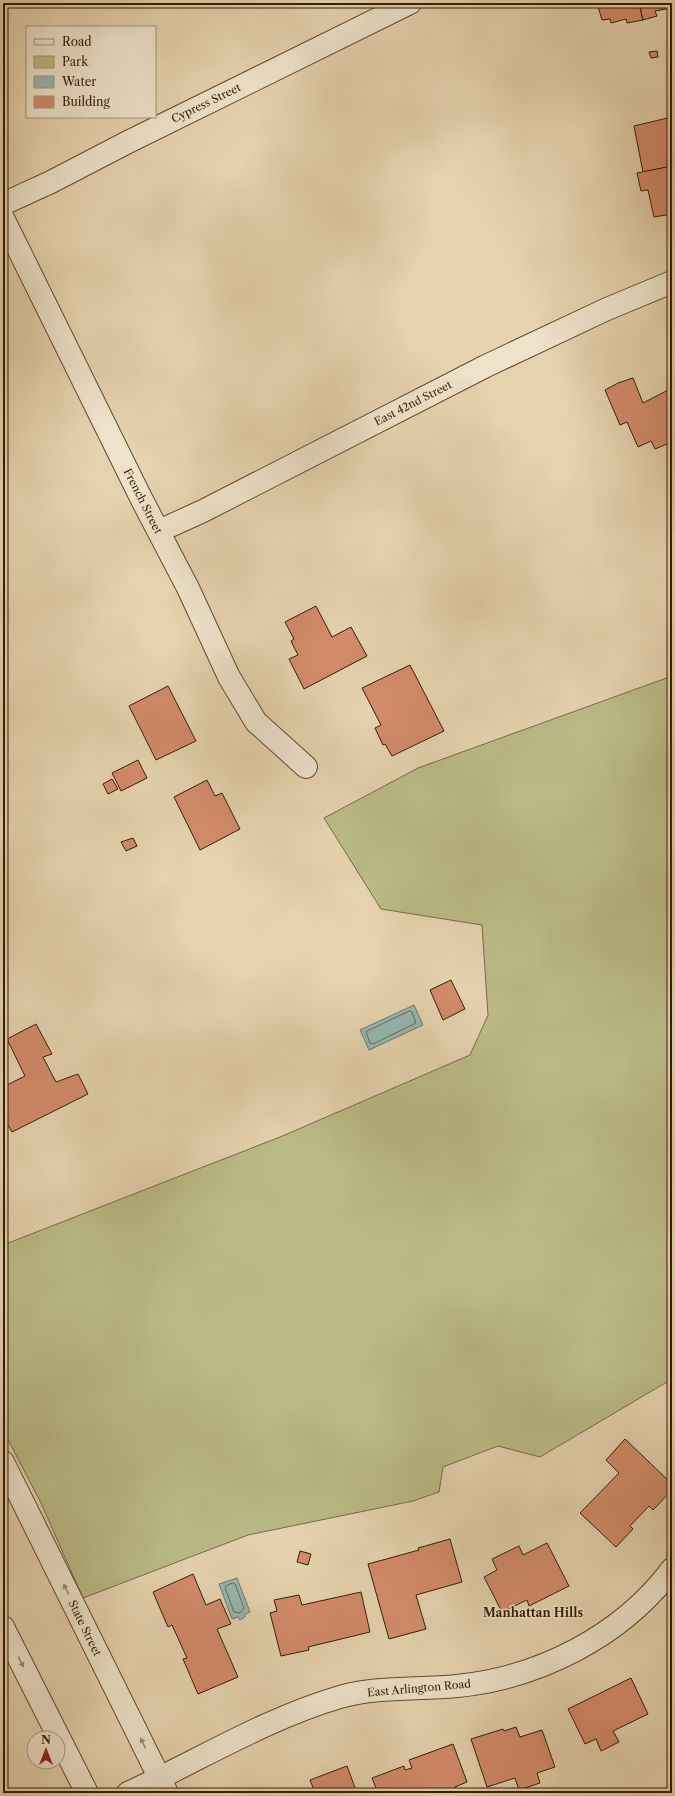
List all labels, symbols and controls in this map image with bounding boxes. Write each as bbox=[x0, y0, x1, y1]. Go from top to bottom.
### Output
legend bbox=[26, 26, 156, 118]
text: Road bbox=[62, 34, 92, 49]
text: Park bbox=[62, 54, 89, 69]
text: Water bbox=[61, 74, 96, 89]
street label: Cypress Street bbox=[169, 80, 243, 126]
text: Building bbox=[62, 94, 110, 109]
street label: East 42nd Street bbox=[372, 377, 454, 429]
street label: French Street bbox=[121, 466, 165, 536]
one-way arrow bbox=[63, 1584, 69, 1595]
street label: State Street bbox=[65, 1598, 105, 1658]
district label: Manhattan Hills bbox=[483, 1605, 583, 1620]
one-way arrow bbox=[17, 1656, 24, 1667]
street label: East Arlington Road bbox=[366, 1676, 472, 1700]
north arrow bbox=[26, 1730, 66, 1770]
text: N bbox=[41, 1733, 51, 1747]
one-way arrow bbox=[140, 1738, 146, 1749]

